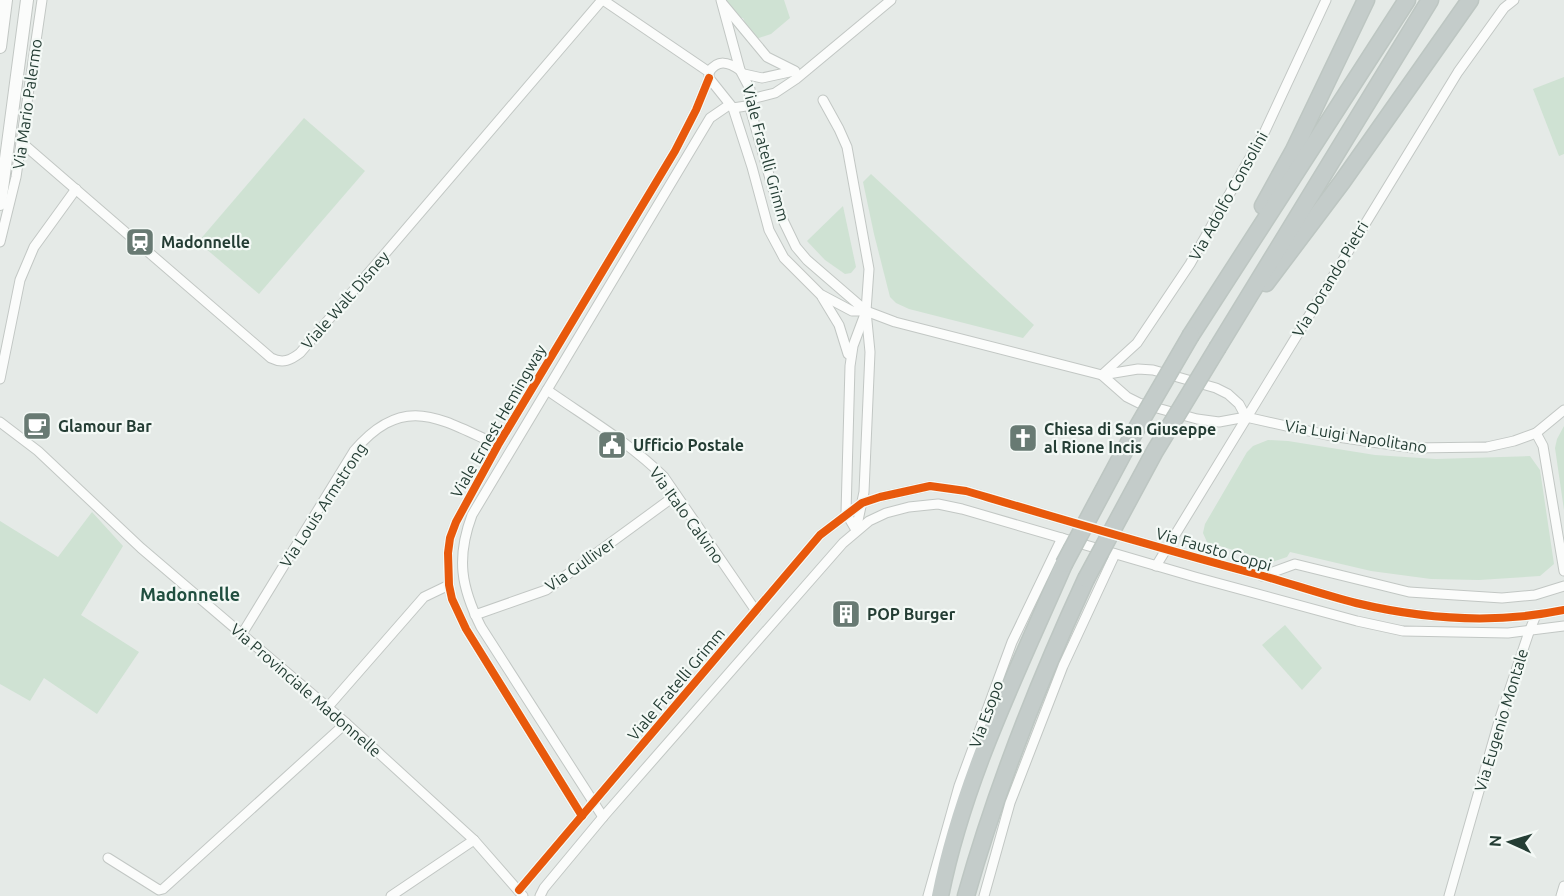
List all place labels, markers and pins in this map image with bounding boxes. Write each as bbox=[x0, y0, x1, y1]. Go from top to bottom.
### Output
station icon: Madonnelle bbox=[124, 226, 156, 258]
place label: Madonnelle bbox=[161, 233, 250, 251]
cafe icon: Glamour Bar bbox=[21, 410, 53, 442]
place label: Glamour Bar bbox=[58, 417, 152, 435]
place label: Chiesa di San Giuseppe al Rione Incis bbox=[1044, 420, 1216, 456]
church icon: Chiesa di San Giuseppe al Rione Incis bbox=[1007, 422, 1039, 454]
public building icon: Ufficio Postale bbox=[596, 429, 628, 461]
place label: Ufficio Postale bbox=[633, 436, 744, 454]
building icon: POP Burger bbox=[830, 598, 862, 630]
place label: POP Burger bbox=[867, 605, 956, 623]

